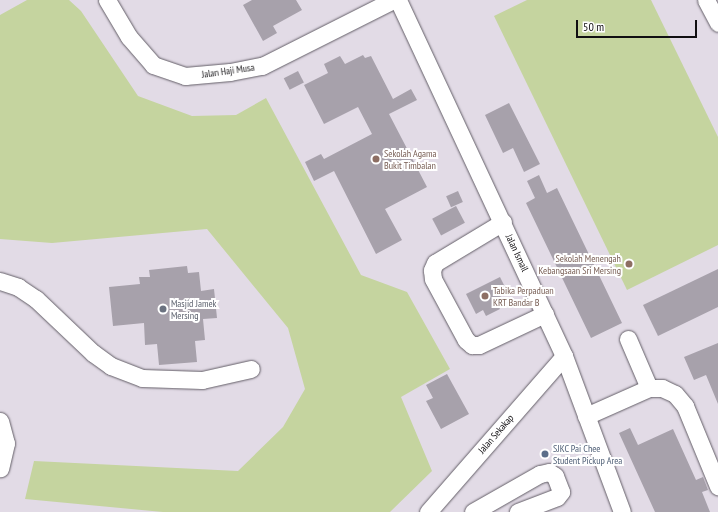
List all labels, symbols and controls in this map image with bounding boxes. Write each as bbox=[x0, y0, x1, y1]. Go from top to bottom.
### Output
scale bar bbox=[578, 12, 699, 38]
text: 50 m bbox=[583, 19, 604, 34]
street label: Jalan Haji Musa bbox=[201, 61, 255, 81]
place label: Sekolah Agama Bukit Timbalan bbox=[384, 147, 437, 170]
marker: Sekolah Agama Bukit Timbalan bbox=[371, 154, 381, 164]
street label: Jalan Ismail bbox=[503, 232, 531, 274]
place label: Sekolah Menengah Kebangsaan Sri Mersing bbox=[539, 252, 621, 276]
marker: Sekolah Menengah Kebangsaan Sri Mersing bbox=[624, 259, 634, 269]
place label: Tabika Perpaduan KRT Bandar B bbox=[493, 284, 554, 308]
marker: Tabika Perpaduan KRT Bandar B bbox=[480, 291, 490, 301]
place label: Masjid Jamek Mersing bbox=[171, 297, 216, 320]
marker: Masjid Jamek Mersing bbox=[158, 304, 168, 314]
street label: Jalan Sekakap bbox=[476, 412, 516, 456]
place label: SJKC Pai Chee Student Pickup Area bbox=[553, 442, 623, 466]
marker: SJKC Pai Chee Student Pickup Area bbox=[540, 449, 550, 459]

